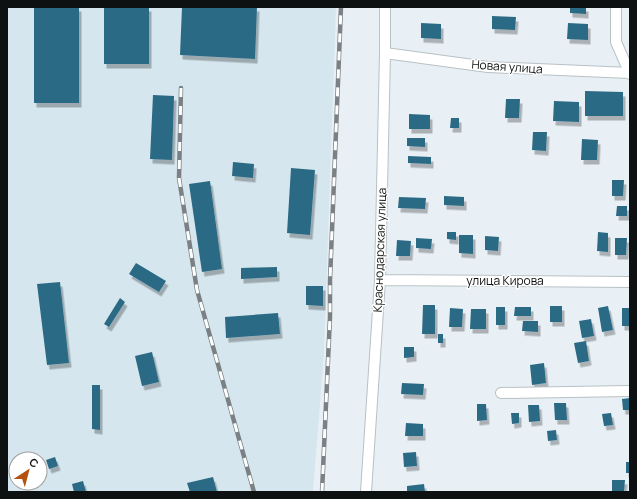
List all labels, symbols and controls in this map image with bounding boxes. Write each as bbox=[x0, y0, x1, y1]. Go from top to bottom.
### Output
street label: Новая улица bbox=[471, 56, 543, 77]
street label: Краснодарская улица bbox=[369, 187, 390, 313]
street label: улица Кирова bbox=[466, 272, 544, 289]
north arrow bbox=[8, 451, 48, 491]
text: С bbox=[26, 454, 42, 471]

